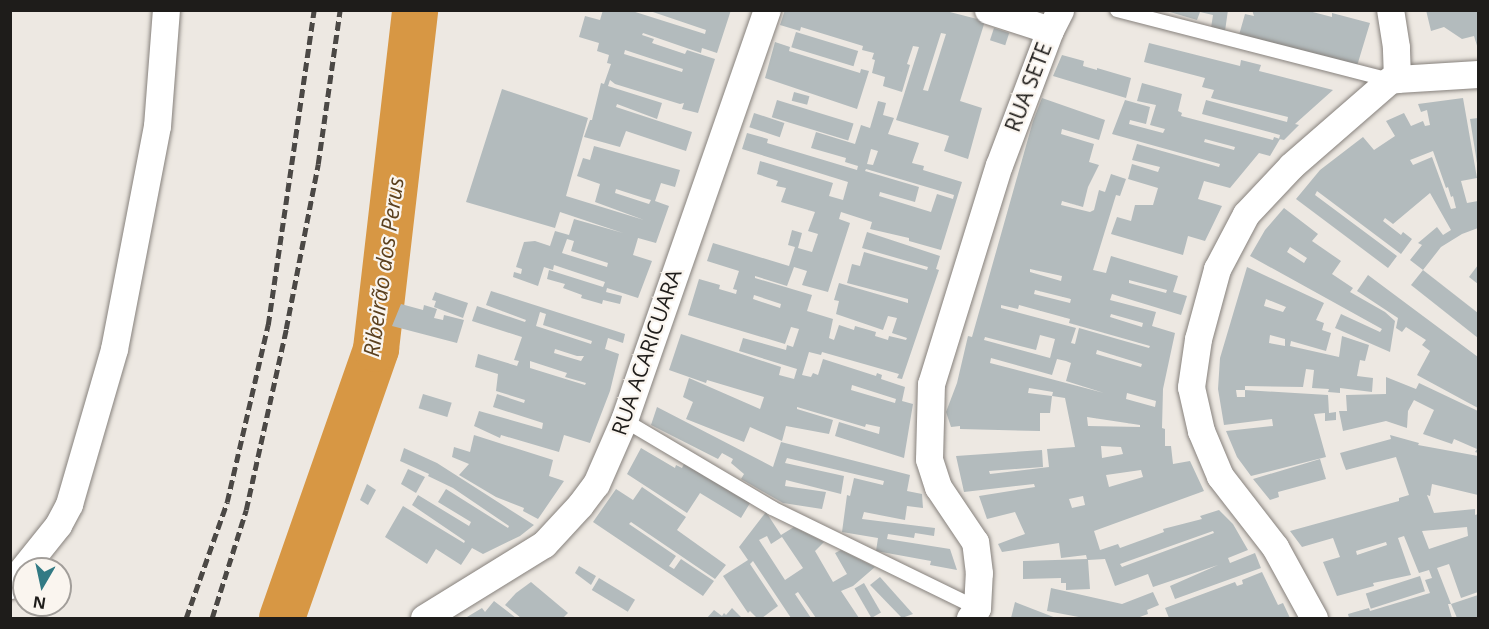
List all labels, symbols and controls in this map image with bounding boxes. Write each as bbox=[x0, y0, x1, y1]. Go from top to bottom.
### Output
street label: RUA SETE bbox=[999, 39, 1057, 135]
water label: Ribeirão dos Perus bbox=[357, 175, 409, 359]
street label: RUA ACARICUARA bbox=[606, 266, 686, 438]
north arrow bbox=[12, 557, 72, 617]
text: N bbox=[31, 591, 48, 615]

